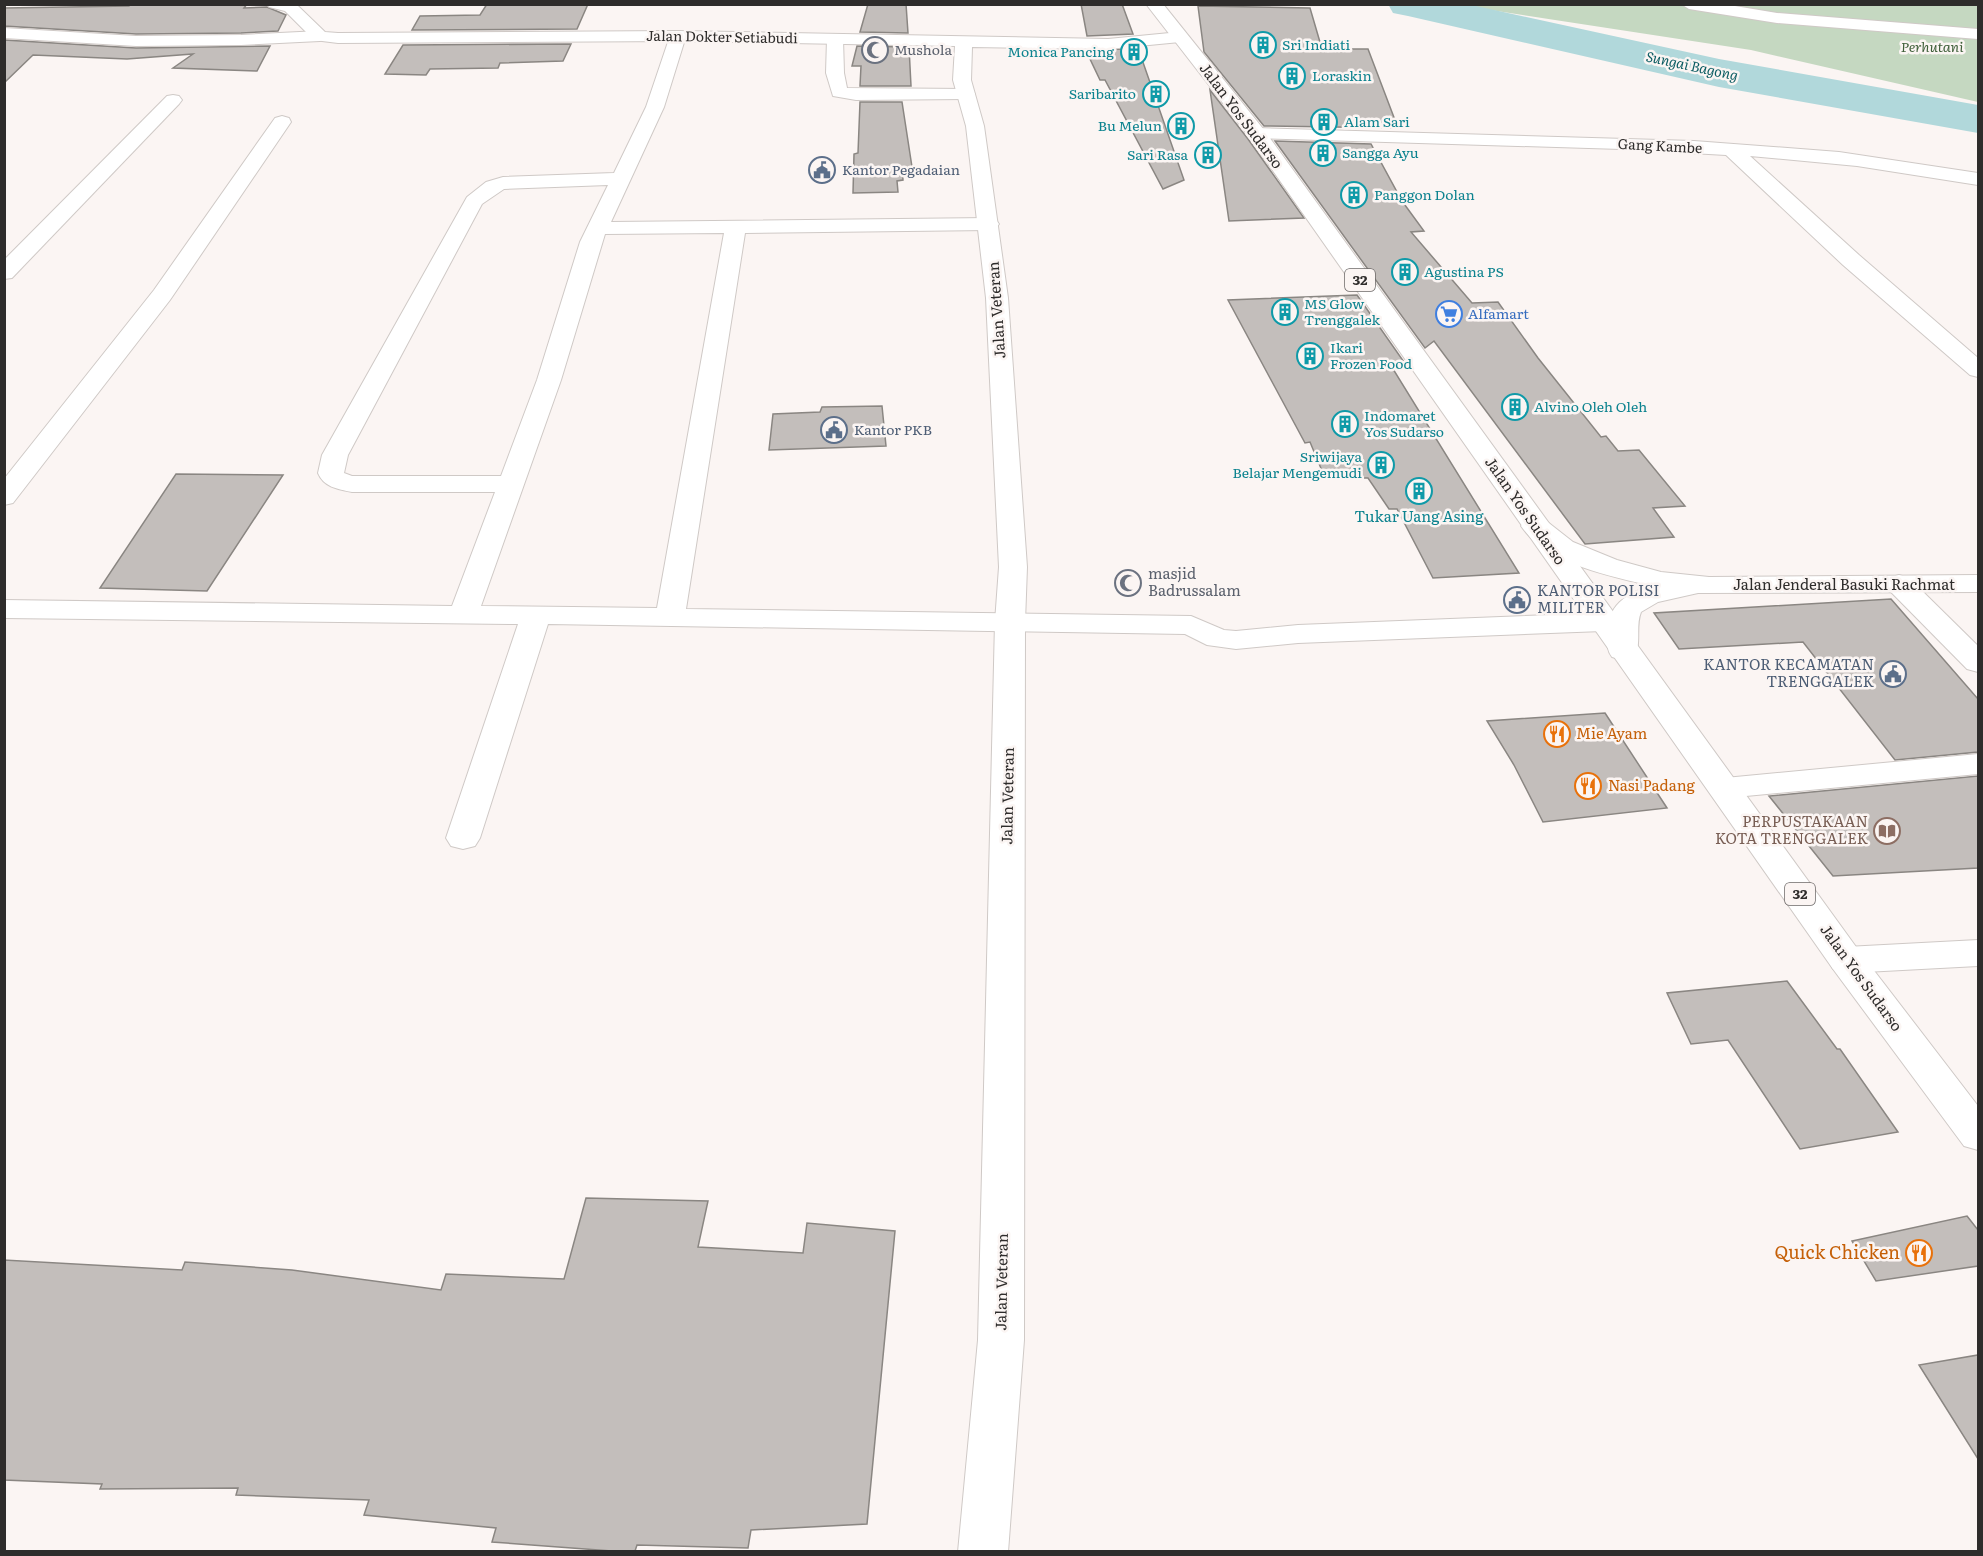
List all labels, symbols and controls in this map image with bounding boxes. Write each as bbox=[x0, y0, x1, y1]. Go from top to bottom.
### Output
street label: Jalan Dokter Setiabudi bbox=[646, 25, 798, 47]
building icon: Sri Indiati bbox=[1248, 30, 1278, 60]
place label: Sri Indiati bbox=[1282, 34, 1350, 54]
mosque icon: Mushola bbox=[860, 35, 890, 65]
park label: Perhutani bbox=[1901, 36, 1964, 56]
building icon: Monica Pancing bbox=[1119, 37, 1149, 67]
place label: Mushola bbox=[894, 39, 952, 59]
place label: Monica Pancing bbox=[1007, 41, 1114, 61]
water label: Sungai Bagong bbox=[1644, 46, 1740, 85]
street label: Jalan Yos Sudarso bbox=[1195, 57, 1290, 173]
building icon: Loraskin bbox=[1277, 61, 1307, 91]
place label: Loraskin bbox=[1312, 65, 1372, 85]
building icon: Saribarito bbox=[1141, 79, 1171, 109]
place label: Saribarito bbox=[1069, 83, 1136, 103]
building icon: Alam Sari bbox=[1309, 107, 1339, 137]
building icon: Bu Melun bbox=[1166, 111, 1196, 141]
place label: Alam Sari bbox=[1344, 111, 1410, 131]
place label: Bu Melun bbox=[1098, 115, 1162, 135]
street label: Gang Kambe bbox=[1617, 133, 1703, 157]
building icon: Sangga Ayu bbox=[1308, 138, 1338, 168]
building icon: Sari Rasa bbox=[1193, 140, 1223, 170]
place label: Sangga Ayu bbox=[1342, 142, 1419, 162]
place label: Sari Rasa bbox=[1127, 144, 1188, 164]
public building icon: Kantor Pegadaian bbox=[807, 155, 837, 185]
place label: Kantor Pegadaian bbox=[842, 159, 960, 179]
building icon: Panggon Dolan bbox=[1339, 180, 1369, 210]
place label: Panggon Dolan bbox=[1374, 184, 1475, 204]
building icon: Agustina PS bbox=[1390, 257, 1420, 287]
street label: Jalan Veteran bbox=[981, 261, 1010, 360]
place label: Agustina PS bbox=[1424, 261, 1504, 281]
road number: 32 bbox=[1345, 269, 1375, 291]
place label: MS Glow Trenggalek bbox=[1304, 293, 1380, 329]
building icon: MS Glow Trenggalek bbox=[1270, 297, 1300, 327]
supermarket icon: Alfamart bbox=[1434, 299, 1464, 329]
place label: Alfamart bbox=[1468, 303, 1529, 323]
place label: Ikari Frozen Food bbox=[1330, 337, 1412, 373]
building icon: Ikari Frozen Food bbox=[1295, 341, 1325, 371]
building icon: Alvino Oleh Oleh bbox=[1500, 392, 1530, 422]
place label: Alvino Oleh Oleh bbox=[1534, 396, 1647, 416]
place label: Indomaret Yos Sudarso bbox=[1364, 405, 1444, 441]
building icon: Indomaret Yos Sudarso bbox=[1330, 409, 1360, 439]
public building icon: Kantor PKB bbox=[819, 415, 849, 445]
place label: Kantor PKB bbox=[854, 419, 932, 439]
place label: Sriwijaya Belajar Mengemudi bbox=[1233, 446, 1362, 482]
building icon: Sriwijaya Belajar Mengemudi bbox=[1366, 450, 1396, 480]
street label: Jalan Yos Sudarso bbox=[1480, 451, 1572, 569]
building icon: Tukar Uang Asing bbox=[1404, 476, 1434, 506]
place label: Tukar Uang Asing bbox=[1354, 504, 1484, 527]
place label: masjid Badrussalam bbox=[1148, 561, 1241, 601]
mosque icon: masjid Badrussalam bbox=[1113, 568, 1143, 598]
street label: Jalan Jenderal Basuki Rachmat bbox=[1733, 572, 1955, 595]
place label: KANTOR POLISI MILITER bbox=[1537, 578, 1659, 618]
public building icon: KANTOR POLISI MILITER bbox=[1502, 585, 1532, 615]
place label: KANTOR KECAMATAN TRENGGALEK bbox=[1703, 652, 1875, 692]
public building icon: KANTOR KECAMATAN TRENGGALEK bbox=[1878, 659, 1908, 689]
restaurant icon: Mie Ayam bbox=[1542, 719, 1572, 749]
place label: Mie Ayam bbox=[1576, 721, 1648, 744]
street label: Jalan Veteran bbox=[994, 747, 1019, 845]
restaurant icon: Nasi Padang bbox=[1573, 771, 1603, 801]
place label: Nasi Padang bbox=[1608, 773, 1696, 796]
place label: PERPUSTAKAAN KOTA TRENGGALEK bbox=[1715, 809, 1869, 849]
library icon: PERPUSTAKAAN KOTA TRENGGALEK bbox=[1872, 816, 1902, 846]
road number: 32 bbox=[1785, 883, 1815, 905]
street label: Jalan Yos Sudarso bbox=[1815, 919, 1909, 1036]
street label: Jalan Veteran bbox=[988, 1233, 1013, 1331]
place label: Quick Chicken bbox=[1774, 1238, 1900, 1265]
restaurant icon: Quick Chicken bbox=[1904, 1238, 1934, 1268]

